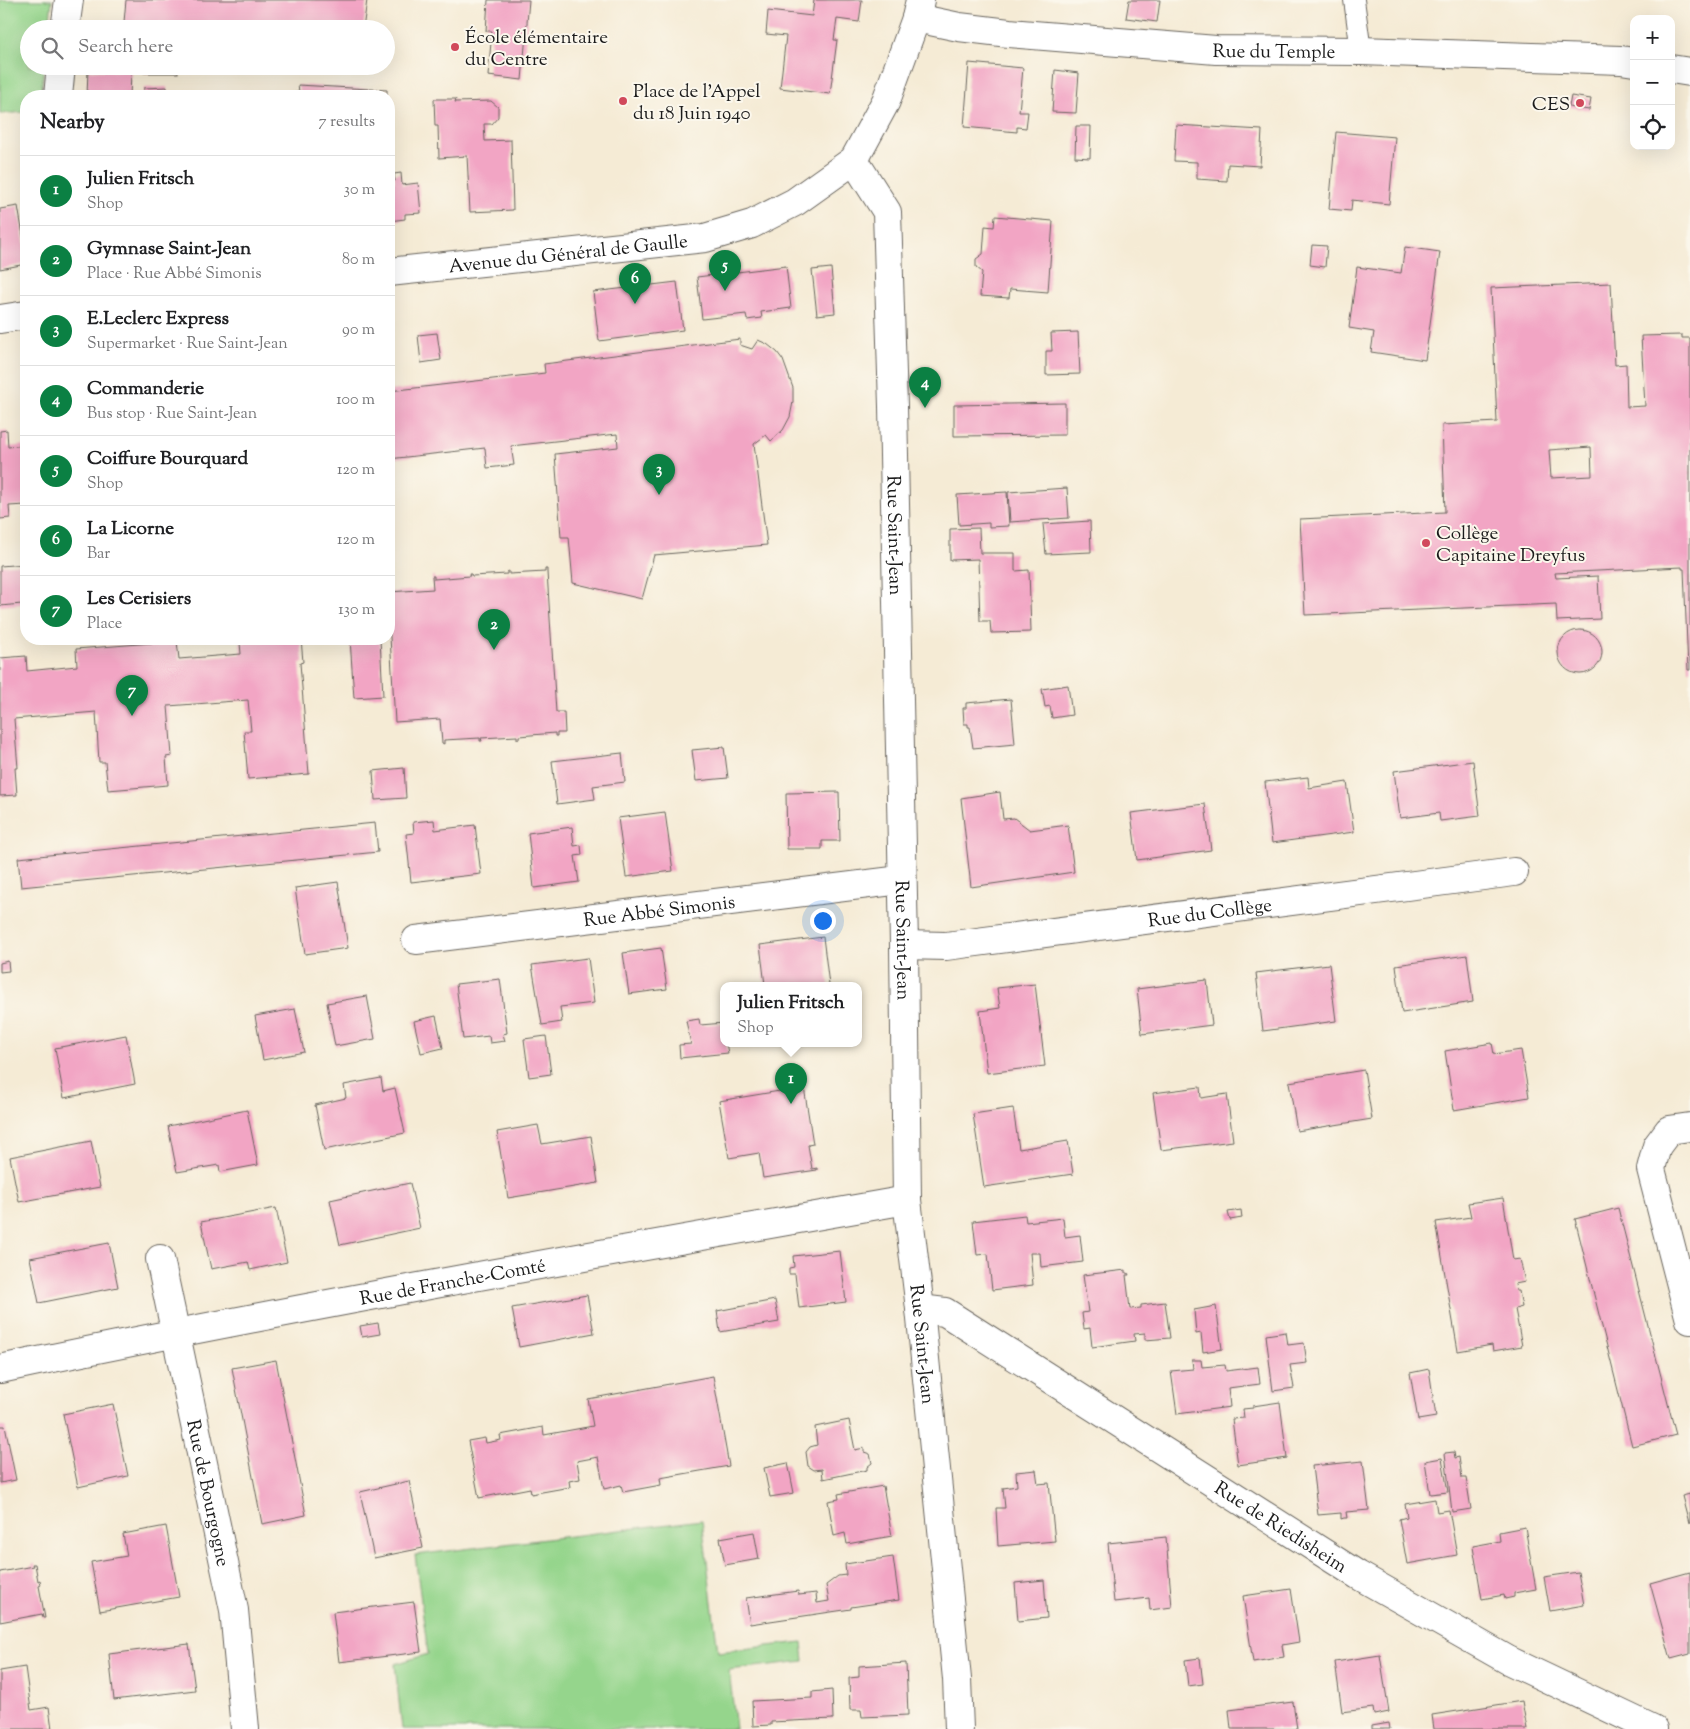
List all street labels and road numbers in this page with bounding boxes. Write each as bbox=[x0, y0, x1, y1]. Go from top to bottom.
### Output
street label: Rue du Temple bbox=[1212, 39, 1336, 67]
street label: Avenue du Général de Gaulle bbox=[447, 229, 689, 282]
street label: Rue Saint-Jean bbox=[878, 475, 908, 596]
street label: Rue Saint-Jean bbox=[887, 880, 916, 1001]
street label: Rue Abbé Simonis bbox=[582, 890, 737, 935]
street label: Rue du Collège bbox=[1146, 893, 1274, 936]
street label: Rue de Franche-Comté bbox=[358, 1253, 548, 1314]
street label: Rue Saint-Jean bbox=[901, 1283, 940, 1406]
street label: Rue de Bourgogne bbox=[178, 1417, 236, 1570]
street label: Rue de Riedisheim bbox=[1208, 1476, 1352, 1581]

